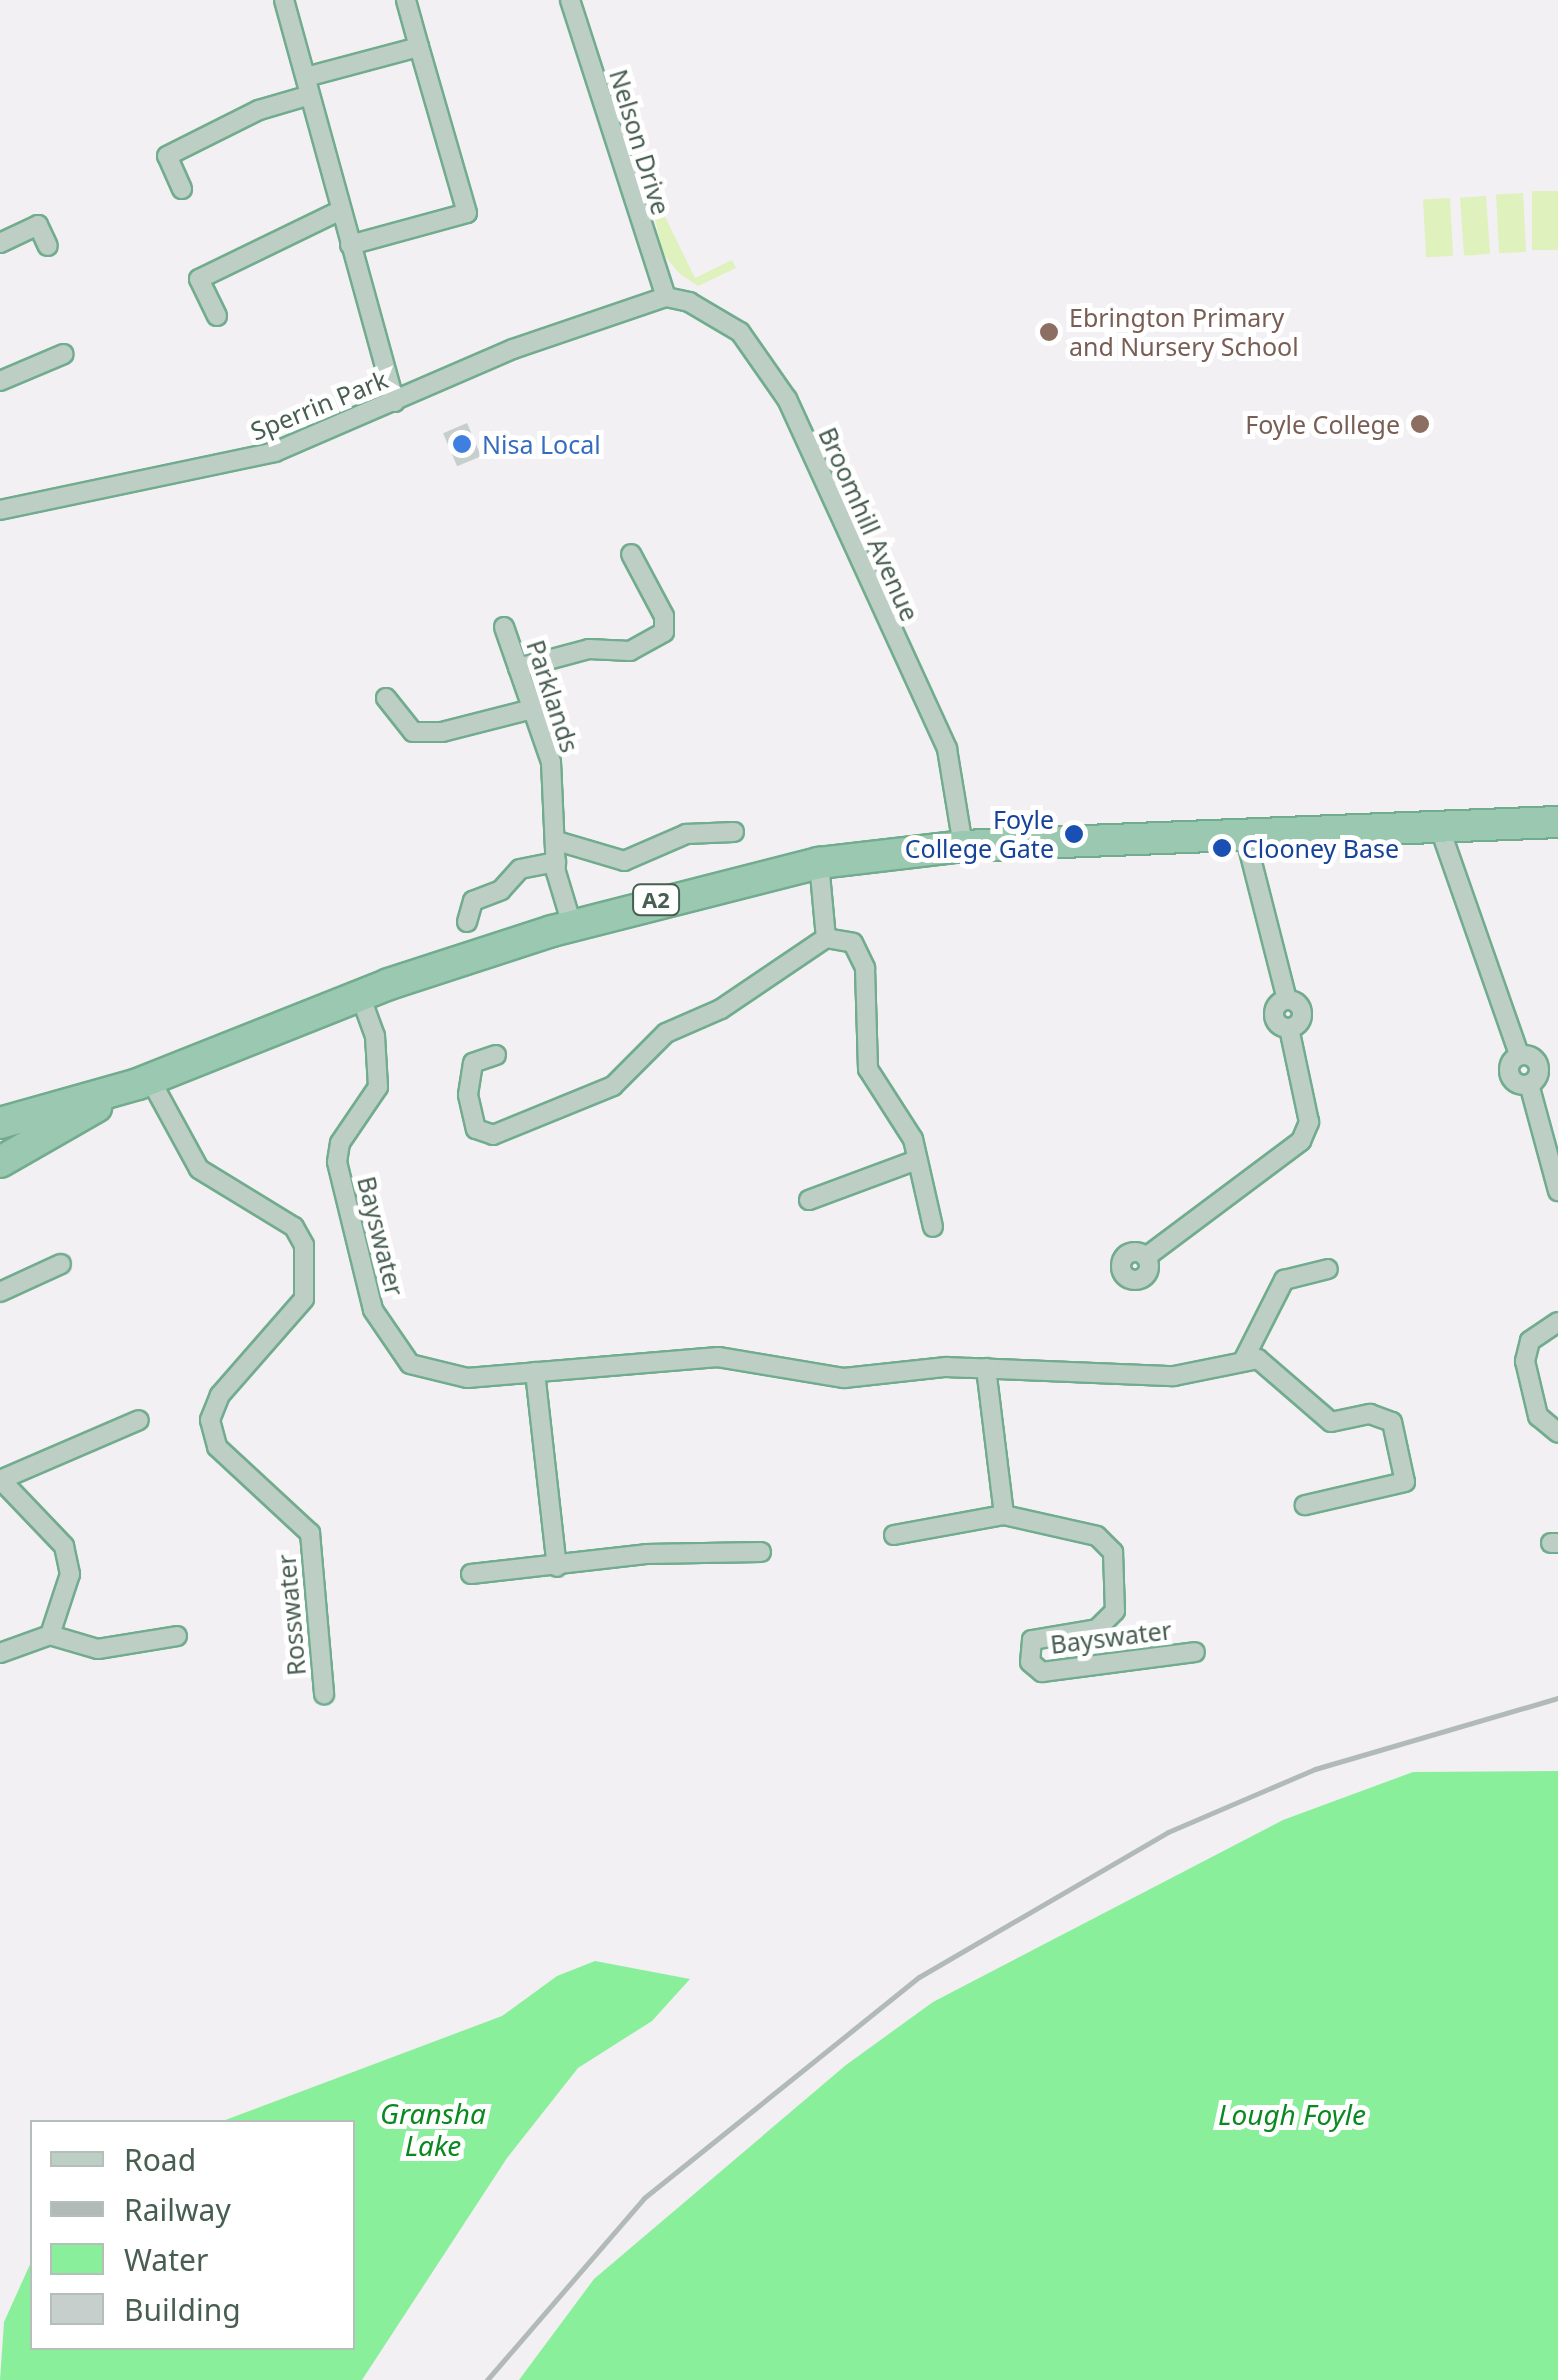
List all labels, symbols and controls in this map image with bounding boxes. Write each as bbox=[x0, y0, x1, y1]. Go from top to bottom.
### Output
street label: Nelson Drive bbox=[604, 66, 676, 218]
place label: Ebrington Primary and Nursery School bbox=[1069, 303, 1299, 362]
marker: Ebrington Primary and Nursery School bbox=[1038, 321, 1060, 343]
street label: Sperrin Park bbox=[246, 364, 392, 446]
place label: Foyle College bbox=[1245, 409, 1400, 439]
marker: Foyle College bbox=[1409, 413, 1431, 435]
street label: Broomhill Avenue bbox=[813, 423, 925, 625]
place label: Nisa Local bbox=[482, 429, 601, 459]
marker: Nisa Local bbox=[451, 433, 473, 455]
street label: Parklands bbox=[521, 636, 585, 756]
place label: Foyle College Gate bbox=[905, 805, 1054, 864]
marker: Foyle College Gate bbox=[1063, 823, 1085, 845]
place label: Clooney Base bbox=[1242, 833, 1399, 863]
marker: Clooney Base bbox=[1211, 837, 1233, 859]
road number: A2 bbox=[631, 883, 681, 917]
street label: Bayswater bbox=[352, 1173, 410, 1299]
street label: Rosswater bbox=[271, 1553, 311, 1677]
street label: Bayswater bbox=[1049, 1615, 1173, 1659]
water label: Gransha Lake bbox=[380, 2096, 486, 2162]
water label: Lough Foyle bbox=[1218, 2097, 1366, 2131]
legend bbox=[30, 2120, 355, 2350]
text: Road bbox=[124, 2139, 196, 2180]
text: Railway bbox=[124, 2189, 231, 2230]
text: Water bbox=[124, 2239, 208, 2280]
text: Building bbox=[124, 2289, 241, 2330]

